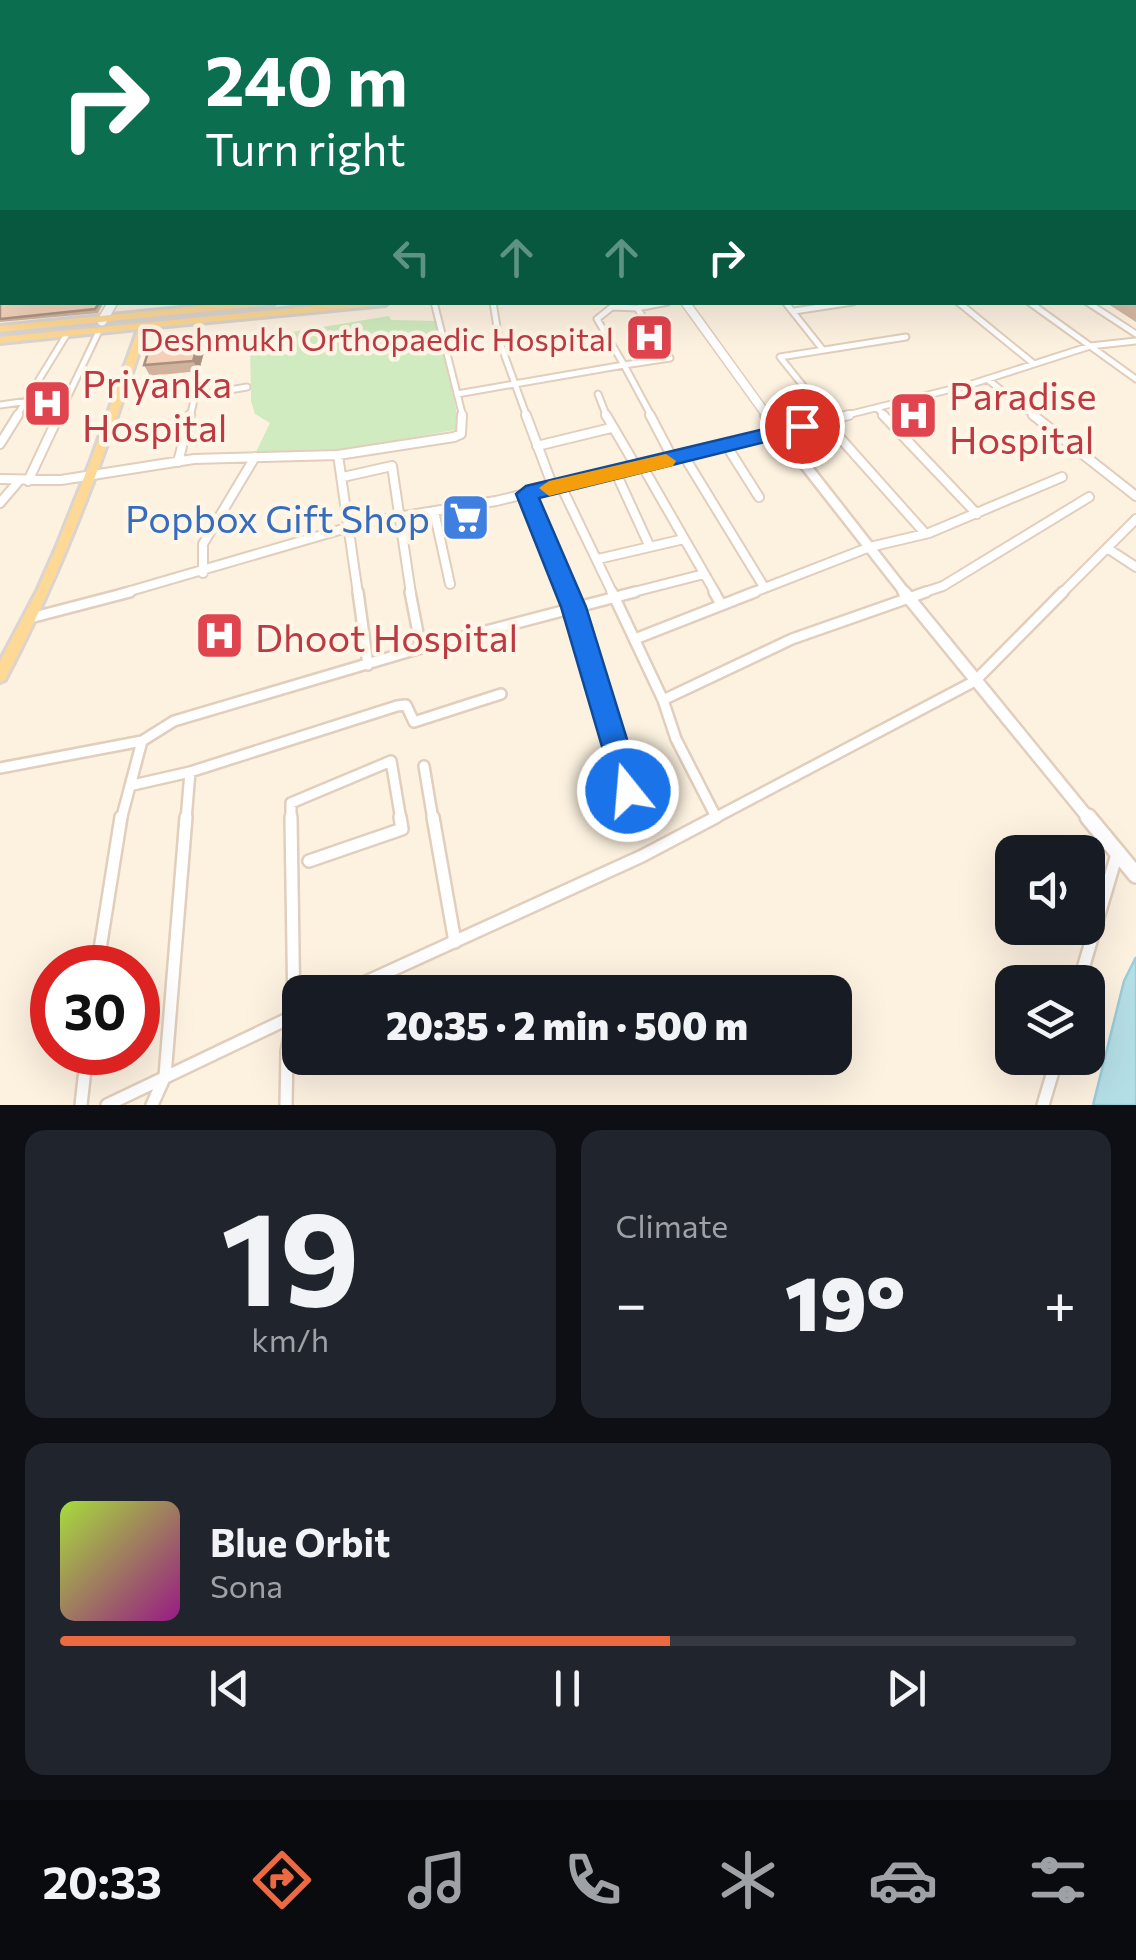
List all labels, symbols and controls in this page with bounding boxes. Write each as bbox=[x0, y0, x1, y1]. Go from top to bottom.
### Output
text: 240 m bbox=[205, 35, 408, 120]
icon: right bbox=[40, 40, 170, 170]
text: Turn right bbox=[205, 120, 406, 175]
icon: left bbox=[384, 230, 439, 285]
icon: ahead bbox=[489, 230, 544, 285]
icon: ahead bbox=[594, 230, 649, 285]
icon: right bbox=[699, 230, 754, 285]
hospital icon: Deshmukh Orthopaedic Hospital bbox=[623, 312, 675, 364]
place label: Deshmukh Orthopaedic Hospital bbox=[140, 318, 614, 358]
place label: Priyanka Hospital bbox=[82, 359, 232, 450]
place label: Paradise Hospital bbox=[949, 371, 1096, 462]
hospital icon: Priyanka Hospital bbox=[21, 378, 73, 430]
pin bbox=[760, 384, 845, 469]
hospital icon: Paradise Hospital bbox=[888, 390, 940, 442]
icon: arrive bbox=[775, 399, 830, 454]
supermarket icon: Popbox Gift Shop bbox=[439, 491, 491, 543]
place label: Popbox Gift Shop bbox=[125, 494, 430, 541]
hospital icon: Dhoot Hospital bbox=[194, 610, 246, 662]
place label: Dhoot Hospital bbox=[255, 613, 518, 660]
position arrow bbox=[576, 739, 680, 843]
map controls bbox=[995, 835, 1105, 1075]
button: sound bbox=[995, 835, 1105, 945]
speed limit sign: 30 bbox=[30, 945, 160, 1075]
button: layers bbox=[995, 965, 1105, 1075]
text: 20:35 · 2 min · 500 m bbox=[386, 1001, 748, 1048]
text: 19 bbox=[221, 1174, 360, 1333]
text: Climate bbox=[616, 1205, 728, 1245]
text: 19° bbox=[785, 1255, 905, 1346]
text: − bbox=[616, 1268, 647, 1335]
text: + bbox=[1044, 1268, 1076, 1335]
text: km/h bbox=[251, 1319, 329, 1359]
text: Blue Orbit bbox=[210, 1518, 390, 1565]
text: Sona bbox=[210, 1565, 283, 1605]
icon: previous bbox=[202, 1661, 257, 1716]
icon: pause bbox=[540, 1661, 595, 1716]
icon: next bbox=[879, 1661, 934, 1716]
icon: directions bbox=[247, 1845, 317, 1915]
icon: music bbox=[402, 1845, 472, 1915]
icon: phone bbox=[558, 1845, 628, 1915]
icon: climate bbox=[713, 1845, 783, 1915]
icon: car bbox=[868, 1845, 938, 1915]
icon: filters bbox=[1023, 1845, 1093, 1915]
text: 20:33 bbox=[43, 1853, 162, 1908]

